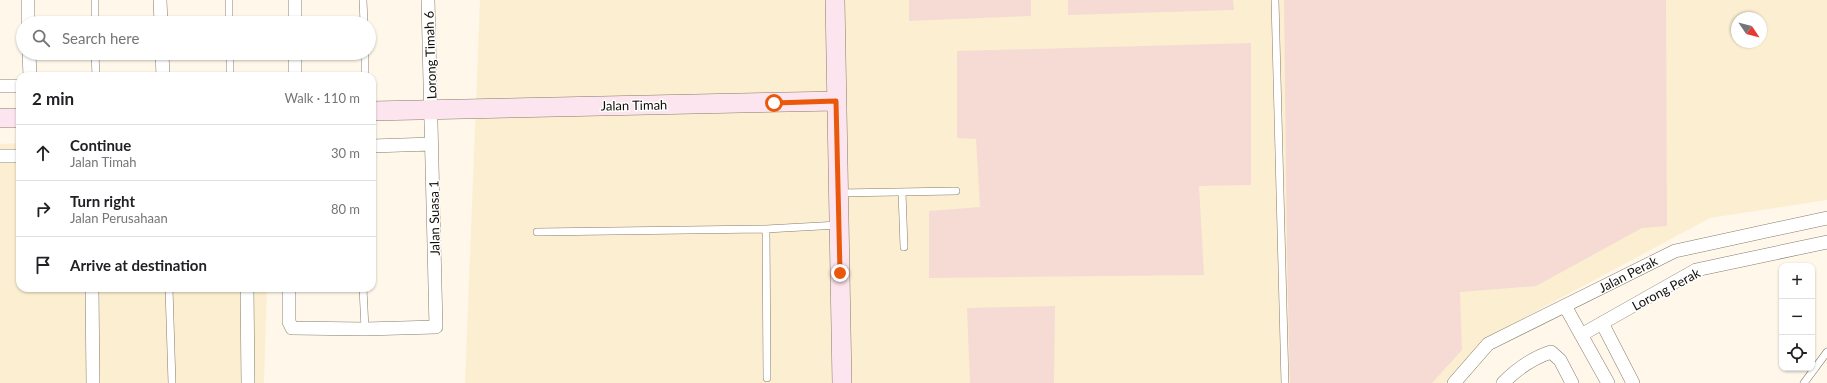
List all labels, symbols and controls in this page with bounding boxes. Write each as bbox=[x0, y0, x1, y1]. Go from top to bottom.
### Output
street label: Lorong Timah 6 bbox=[420, 11, 440, 99]
north arrow bbox=[1731, 12, 1767, 48]
search box bbox=[16, 16, 376, 60]
icon: search bbox=[30, 27, 52, 49]
text: Search here bbox=[62, 29, 139, 47]
text: 2 min bbox=[32, 88, 74, 109]
text: Walk · 110 m bbox=[284, 90, 360, 106]
route start bbox=[765, 94, 783, 112]
street label: Jalan Timah bbox=[601, 96, 667, 114]
text: Continue bbox=[70, 136, 131, 154]
icon: ahead bbox=[32, 142, 54, 164]
text: 30 m bbox=[331, 145, 360, 161]
text: Jalan Timah bbox=[70, 154, 137, 170]
street label: Jalan Suasa 1 bbox=[425, 180, 443, 256]
text: Turn right bbox=[70, 192, 135, 210]
icon: right bbox=[32, 198, 54, 220]
text: 80 m bbox=[331, 201, 360, 217]
text: Jalan Perusahaan bbox=[70, 210, 168, 226]
street label: Jalan Perak bbox=[1596, 252, 1660, 296]
icon: arrive bbox=[32, 254, 54, 276]
text: Arrive at destination bbox=[70, 256, 207, 274]
map controls bbox=[1779, 263, 1815, 371]
button: + bbox=[1779, 263, 1815, 299]
route end bbox=[831, 264, 849, 282]
street label: Lorong Perak bbox=[1629, 264, 1703, 314]
button: − bbox=[1779, 299, 1815, 335]
button: locate bbox=[1779, 335, 1815, 371]

